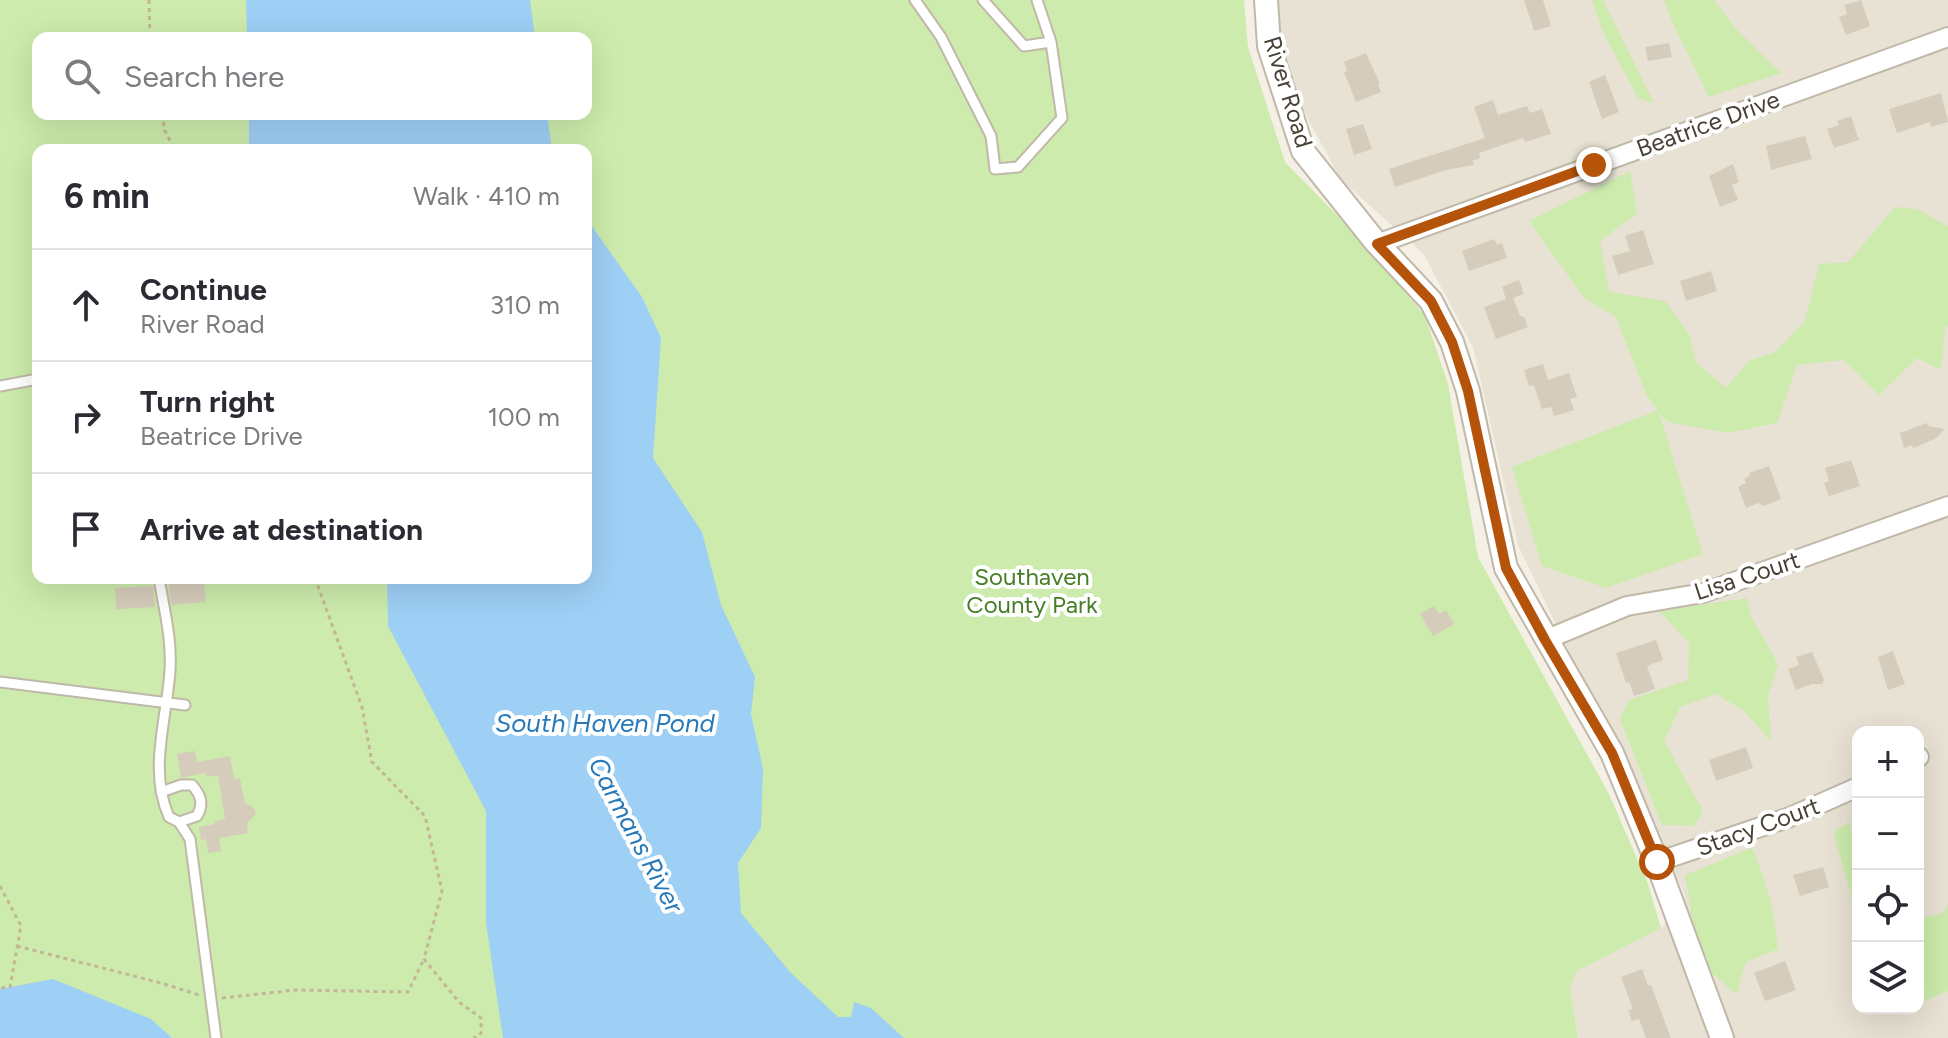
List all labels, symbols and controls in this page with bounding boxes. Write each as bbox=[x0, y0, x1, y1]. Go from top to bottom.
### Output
search box bbox=[32, 32, 592, 120]
street label: River Road bbox=[1258, 33, 1319, 151]
icon: search bbox=[60, 54, 104, 98]
text: Search here bbox=[124, 58, 284, 95]
street label: Beatrice Drive bbox=[1632, 84, 1783, 163]
route end bbox=[1576, 147, 1612, 183]
text: 6 min bbox=[64, 176, 150, 217]
text: Walk · 410 m bbox=[413, 180, 560, 212]
text: Continue bbox=[140, 271, 267, 308]
icon: ahead bbox=[64, 283, 108, 327]
text: 310 m bbox=[490, 289, 560, 321]
text: River Road bbox=[140, 308, 265, 340]
text: Turn right bbox=[140, 383, 275, 420]
icon: right bbox=[64, 395, 108, 439]
text: 100 m bbox=[487, 401, 560, 433]
text: Beatrice Drive bbox=[140, 420, 303, 452]
icon: arrive bbox=[64, 507, 108, 551]
text: Arrive at destination bbox=[140, 511, 423, 548]
street label: Lisa Court bbox=[1690, 545, 1803, 606]
park label: Southaven County Park bbox=[966, 562, 1098, 619]
water label: South Haven Pond bbox=[495, 707, 715, 739]
map controls bbox=[1852, 726, 1924, 1014]
button: + bbox=[1852, 726, 1924, 798]
water label: Carmans River bbox=[581, 752, 691, 919]
street label: Stacy Court bbox=[1692, 791, 1823, 862]
button: − bbox=[1852, 798, 1924, 870]
route start bbox=[1639, 844, 1675, 880]
button: locate bbox=[1852, 870, 1924, 942]
button: layers bbox=[1852, 942, 1924, 1014]

